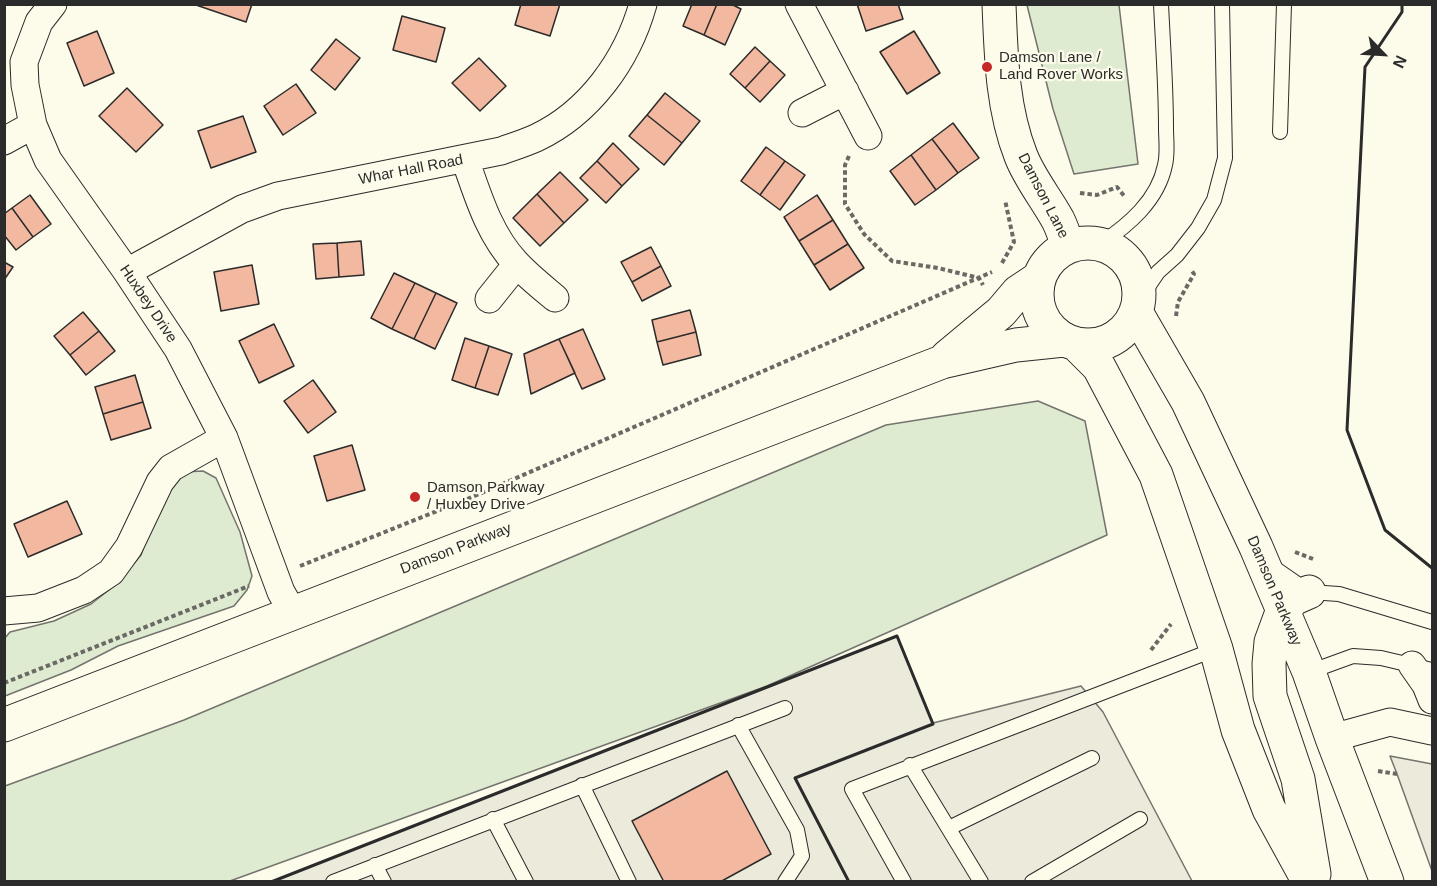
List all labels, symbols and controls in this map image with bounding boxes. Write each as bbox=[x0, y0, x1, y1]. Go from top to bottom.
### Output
north arrow bbox=[1353, 24, 1413, 84]
place label: Damson Lane / Land Rover Works bbox=[999, 49, 1123, 84]
text: N bbox=[1390, 53, 1410, 71]
marker: Damson Lane / Land Rover Works bbox=[980, 60, 994, 74]
street label: Damson Lane bbox=[1014, 150, 1072, 242]
street label: Whar Hall Road bbox=[357, 151, 465, 189]
street label: Huxbey Drive bbox=[115, 262, 181, 346]
place label: Damson Parkway / Huxbey Drive bbox=[427, 479, 545, 514]
marker: Damson Parkway / Huxbey Drive bbox=[408, 490, 422, 504]
street label: Damson Parkway bbox=[398, 520, 514, 578]
street label: Damson Parkway bbox=[1243, 533, 1305, 649]

